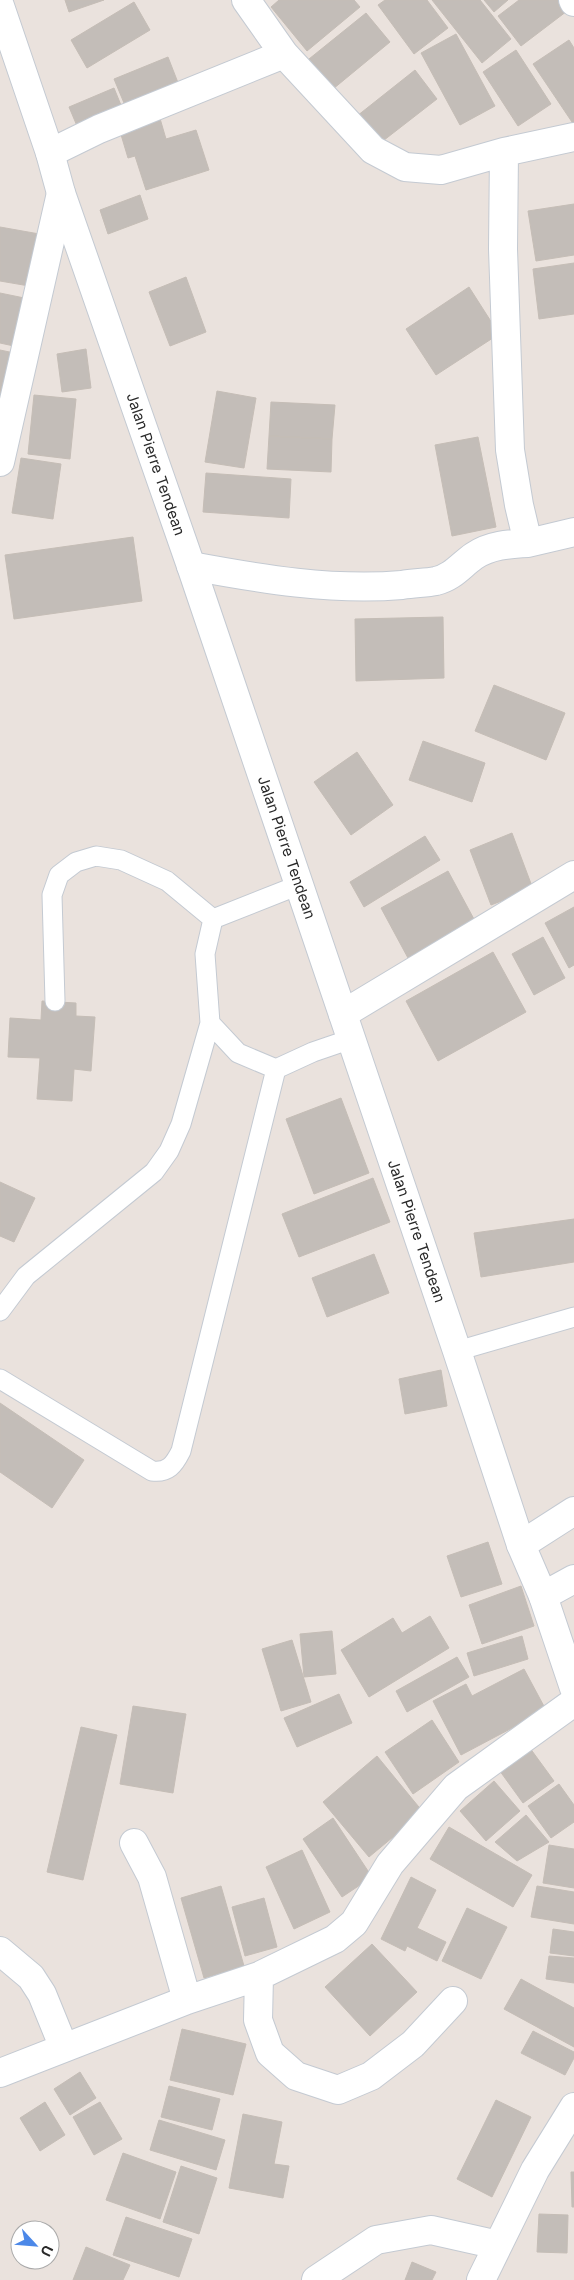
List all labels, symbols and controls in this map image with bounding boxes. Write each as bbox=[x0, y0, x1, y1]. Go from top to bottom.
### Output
street label: Jalan Pierre Tendean bbox=[122, 390, 190, 538]
street label: Jalan Pierre Tendean bbox=[254, 773, 320, 921]
street label: Jalan Pierre Tendean bbox=[384, 1157, 450, 1305]
north arrow bbox=[10, 2220, 60, 2270]
text: U bbox=[37, 2243, 57, 2259]

